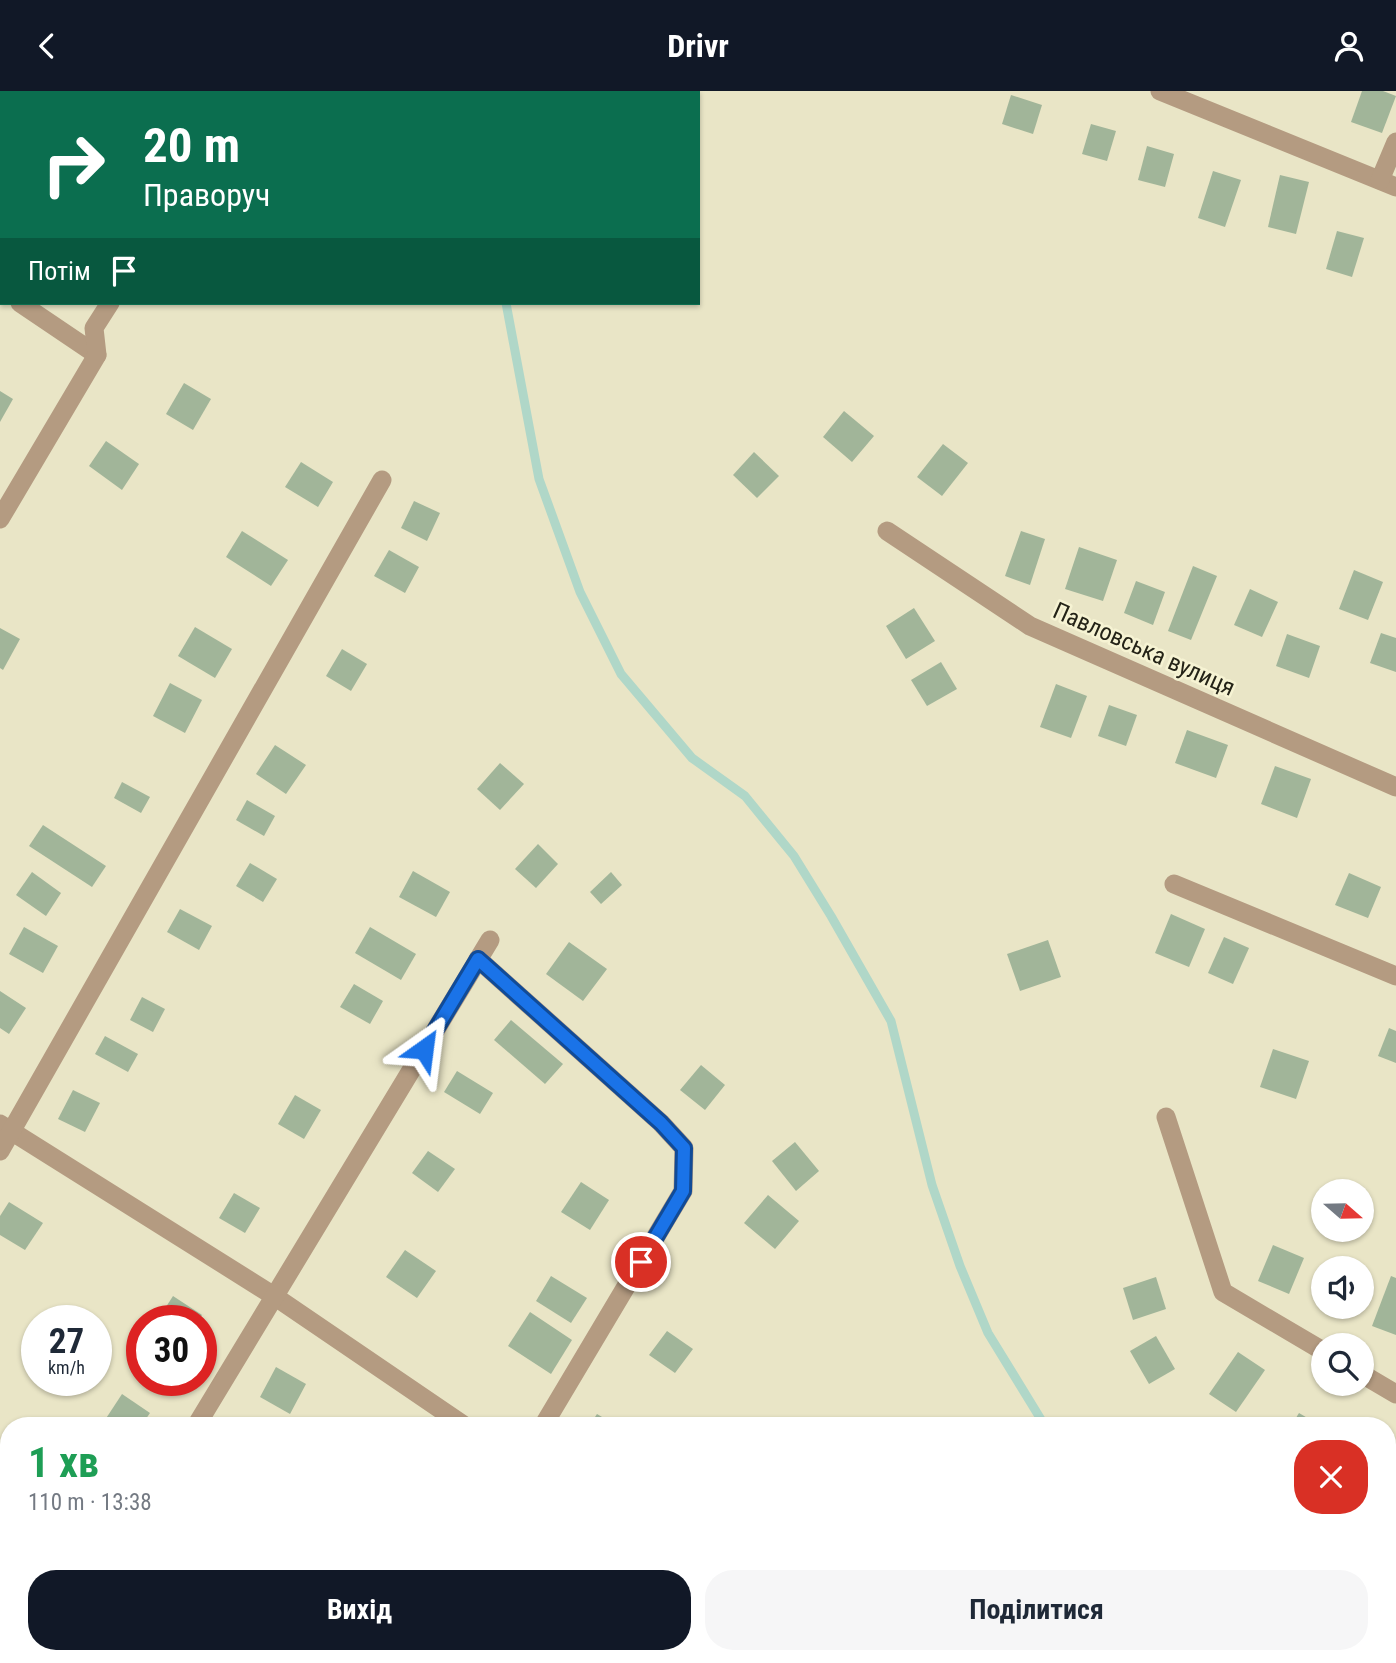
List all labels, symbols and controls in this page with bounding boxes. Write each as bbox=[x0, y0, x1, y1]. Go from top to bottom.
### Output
icon: back bbox=[28, 27, 66, 65]
text: Drivr bbox=[667, 27, 729, 65]
icon: person bbox=[1330, 27, 1368, 65]
text: 20 m bbox=[143, 117, 240, 174]
icon: right bbox=[28, 119, 119, 210]
text: Праворуч bbox=[143, 176, 270, 214]
icon: arrive bbox=[105, 252, 143, 290]
text: Потім bbox=[28, 256, 91, 286]
street label: Павловська вулиця bbox=[1049, 596, 1239, 702]
position arrow bbox=[387, 1012, 461, 1086]
north arrow bbox=[1311, 1179, 1374, 1243]
map controls bbox=[1311, 1179, 1374, 1396]
pin bbox=[611, 1232, 671, 1292]
icon: arrive bbox=[622, 1243, 660, 1281]
button: sound bbox=[1311, 1256, 1374, 1319]
speed limit sign: 30 bbox=[126, 1305, 217, 1396]
text: 27 bbox=[49, 1321, 84, 1362]
button: search bbox=[1311, 1333, 1374, 1396]
text: km/h bbox=[48, 1357, 85, 1378]
text: 1 хв bbox=[28, 1438, 99, 1487]
button: close bbox=[1294, 1440, 1368, 1514]
text: 110 m · 13:38 bbox=[28, 1489, 152, 1516]
button: Вихід bbox=[28, 1570, 691, 1650]
button: Поділитися bbox=[705, 1570, 1368, 1650]

